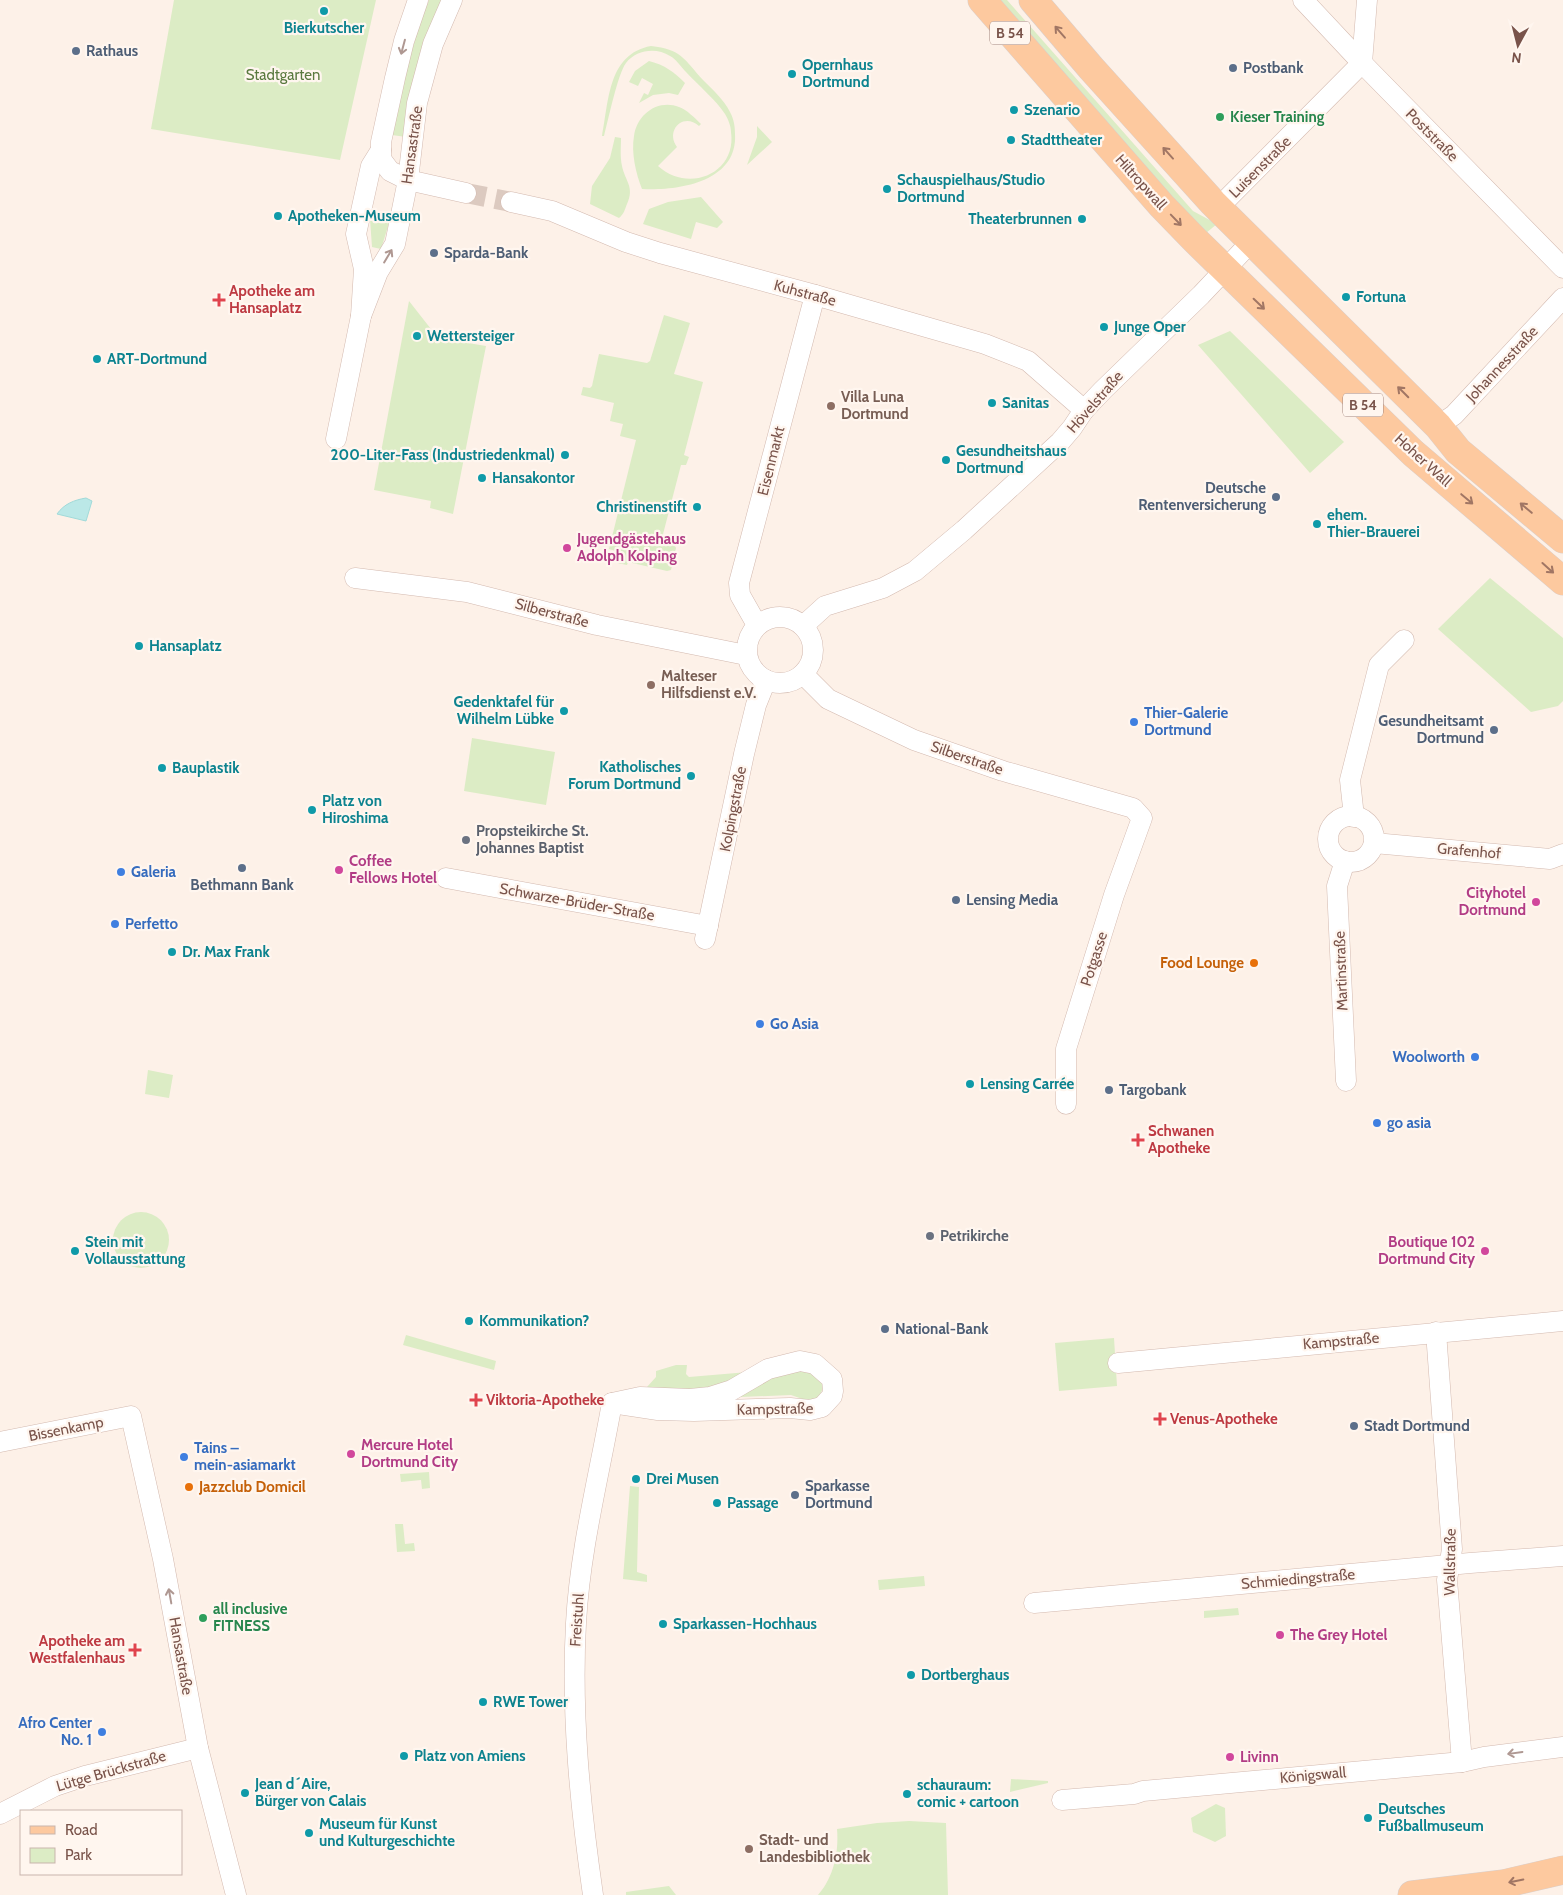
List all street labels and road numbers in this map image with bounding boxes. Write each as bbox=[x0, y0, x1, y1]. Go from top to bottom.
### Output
road number: B 54 bbox=[990, 22, 1030, 44]
street label: Hansastraße bbox=[398, 104, 426, 185]
street label: Poststraße bbox=[1402, 105, 1462, 165]
street label: Luisenstraße bbox=[1225, 132, 1295, 202]
street label: Hiltropwall bbox=[1111, 151, 1171, 214]
street label: Kuhstraße bbox=[772, 276, 838, 310]
street label: Johannesstraße bbox=[1462, 322, 1542, 406]
street label: Hövelstraße bbox=[1063, 367, 1127, 437]
road number: B 54 bbox=[1343, 394, 1383, 416]
street label: Eisenmarkt bbox=[754, 424, 788, 498]
street label: Hoher Wall bbox=[1391, 430, 1456, 491]
street label: Silberstraße bbox=[513, 595, 591, 632]
street label: Silberstraße bbox=[928, 737, 1006, 779]
street label: Kolpingstraße bbox=[716, 765, 750, 853]
street label: Grafenhof bbox=[1436, 839, 1502, 863]
street label: Schwarze-Brüder-Straße bbox=[498, 880, 656, 925]
street label: Potgasse bbox=[1077, 929, 1111, 989]
street label: Martinstraße bbox=[1331, 930, 1351, 1011]
street label: Kampstraße bbox=[1302, 1329, 1380, 1353]
street label: Kampstraße bbox=[737, 1399, 814, 1419]
street label: Bissenkamp bbox=[27, 1413, 105, 1445]
street label: Wallstraße bbox=[1440, 1528, 1460, 1596]
street label: Schmiedingstraße bbox=[1240, 1565, 1356, 1593]
street label: Freistuhl bbox=[566, 1592, 588, 1647]
street label: Hansastraße bbox=[165, 1616, 197, 1697]
street label: Lütge Brückstraße bbox=[54, 1747, 168, 1795]
street label: Königswall bbox=[1279, 1763, 1347, 1787]

